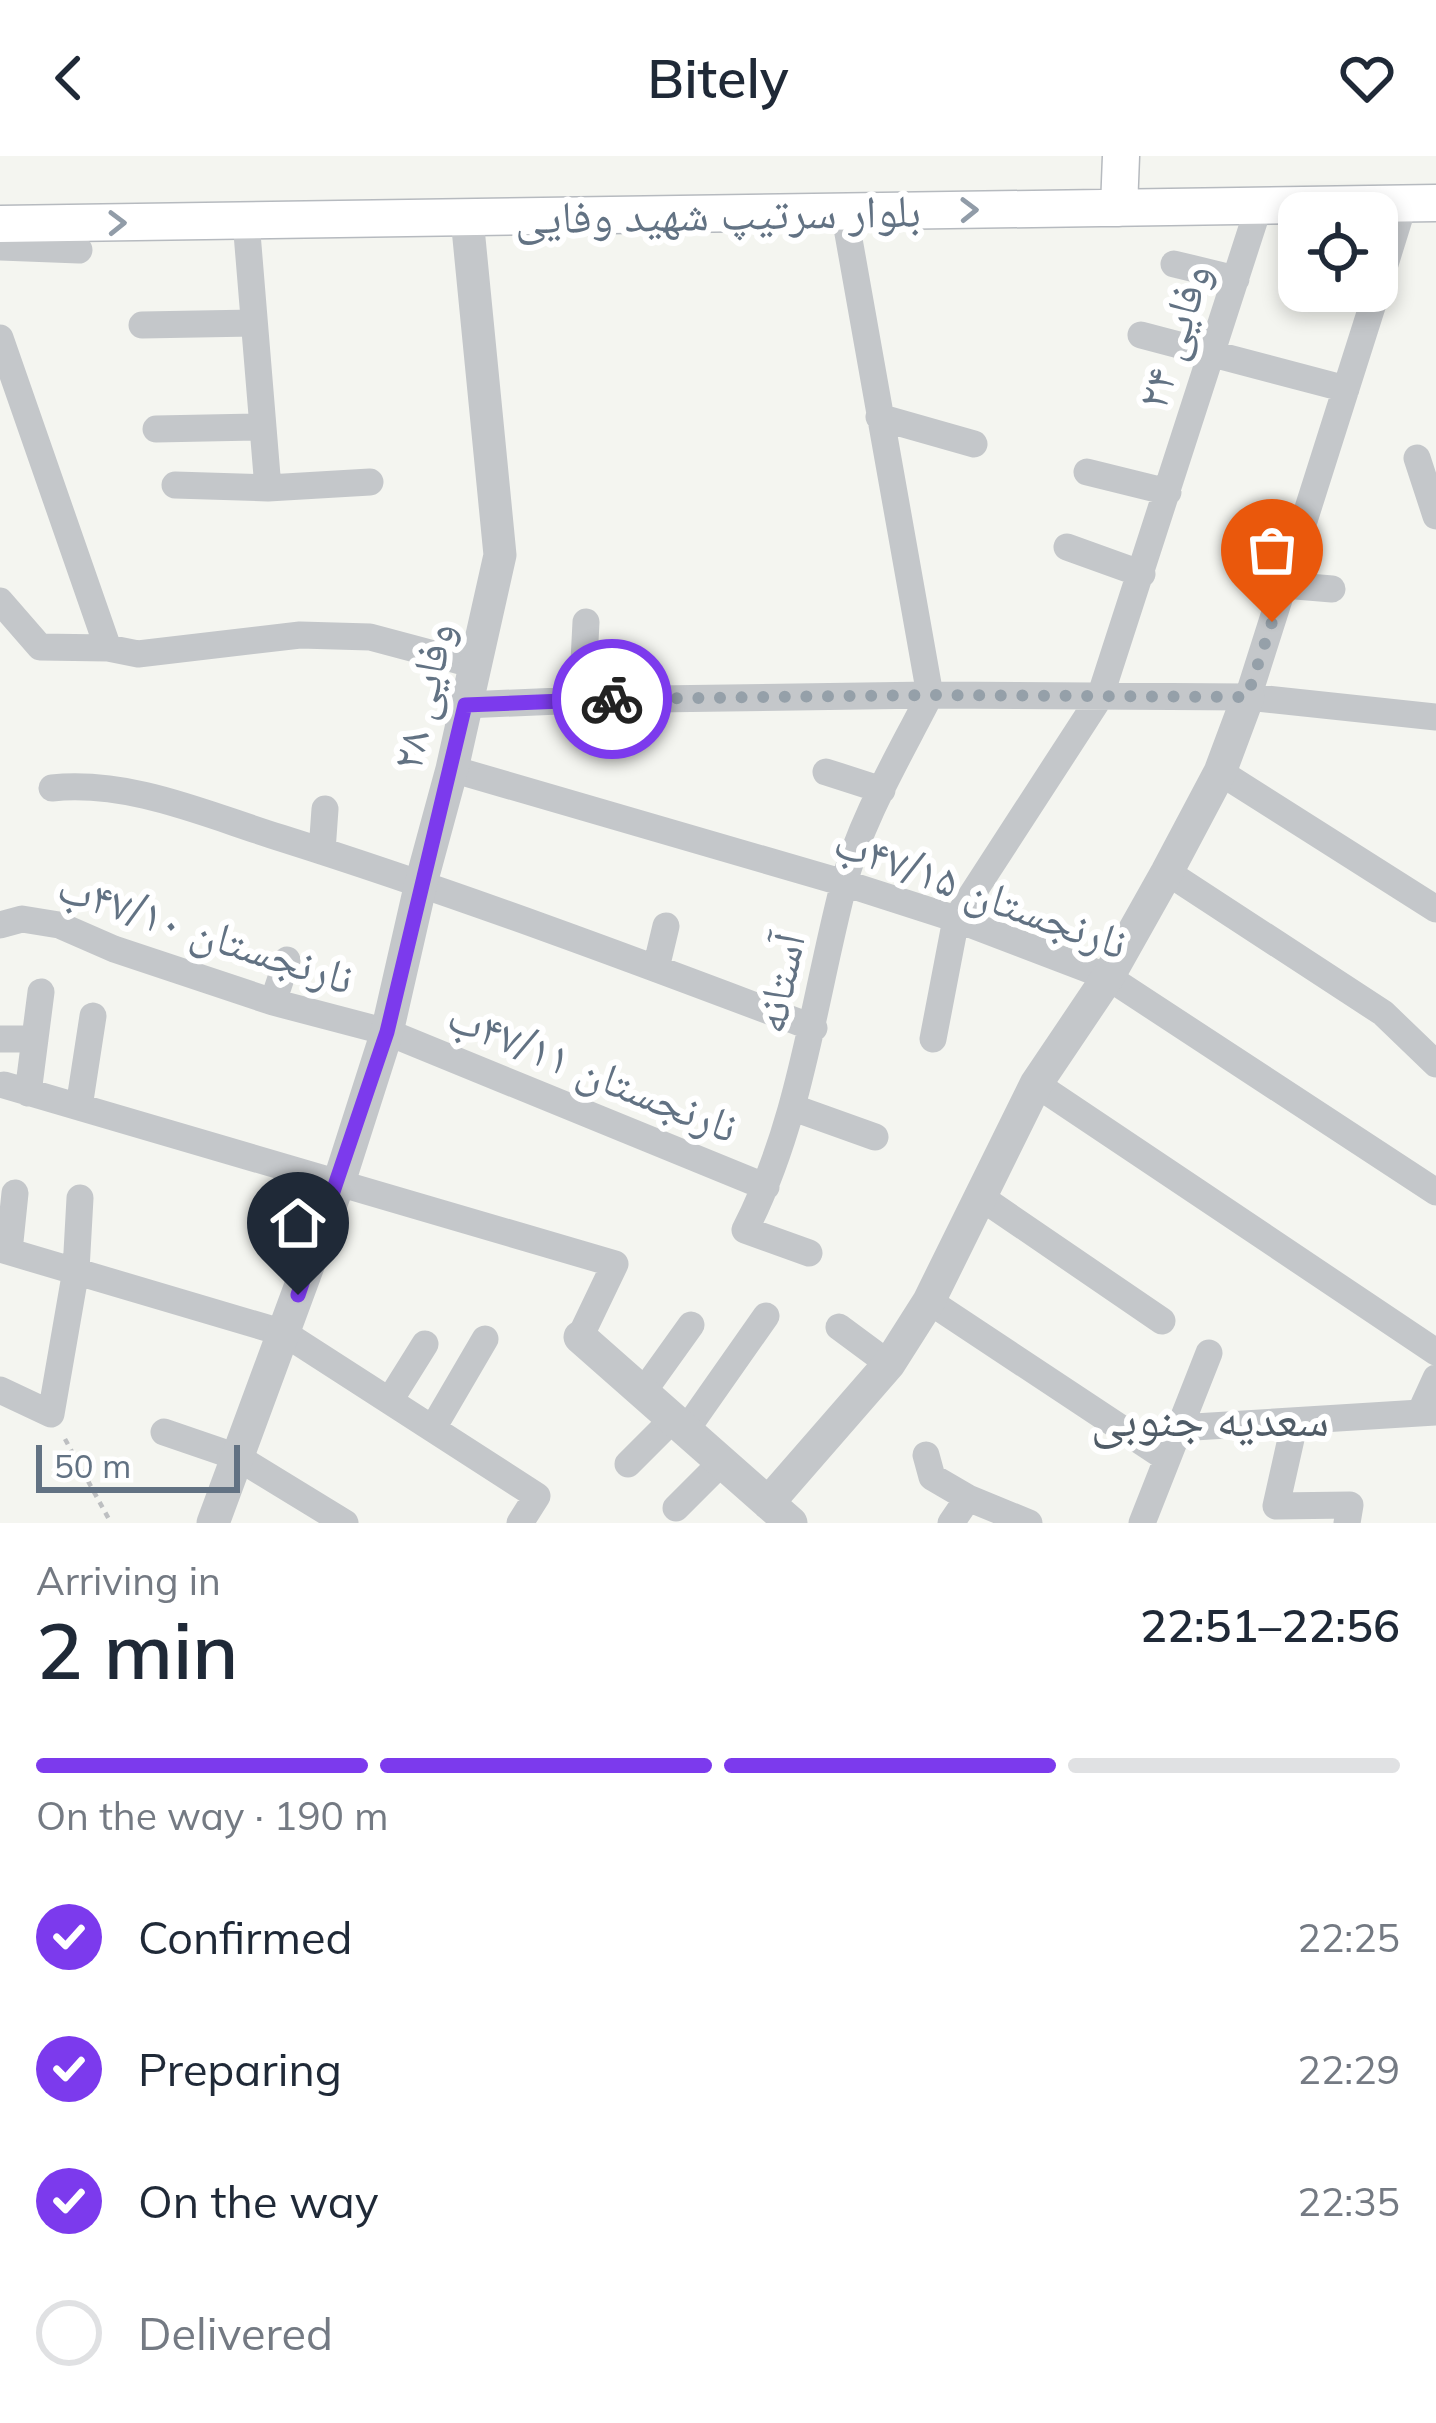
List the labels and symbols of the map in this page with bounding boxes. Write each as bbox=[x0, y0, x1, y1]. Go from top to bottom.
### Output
street label: بلوار سرتیپ شهید وفایی bbox=[515, 181, 921, 246]
one-way arrow bbox=[960, 197, 979, 223]
one-way arrow bbox=[108, 210, 127, 236]
street label: وفایی ۲۴ bbox=[1122, 256, 1223, 416]
pin bbox=[1221, 499, 1323, 622]
street label: وفایی ۲۸ bbox=[377, 616, 466, 775]
courier bbox=[552, 639, 672, 759]
street label: نارنجستان ۴۷/۱۵ب bbox=[827, 812, 1135, 971]
street label: نارنجستان ۴۷/۱۰ب bbox=[51, 857, 361, 1006]
street label: آستانه bbox=[740, 926, 816, 1038]
street label: نارنجستان ۴۷/۱۱ب bbox=[440, 987, 746, 1155]
pin bbox=[247, 1172, 349, 1295]
district label: سعدیه جنوبی bbox=[1091, 1388, 1329, 1449]
scale bar bbox=[36, 1439, 240, 1492]

